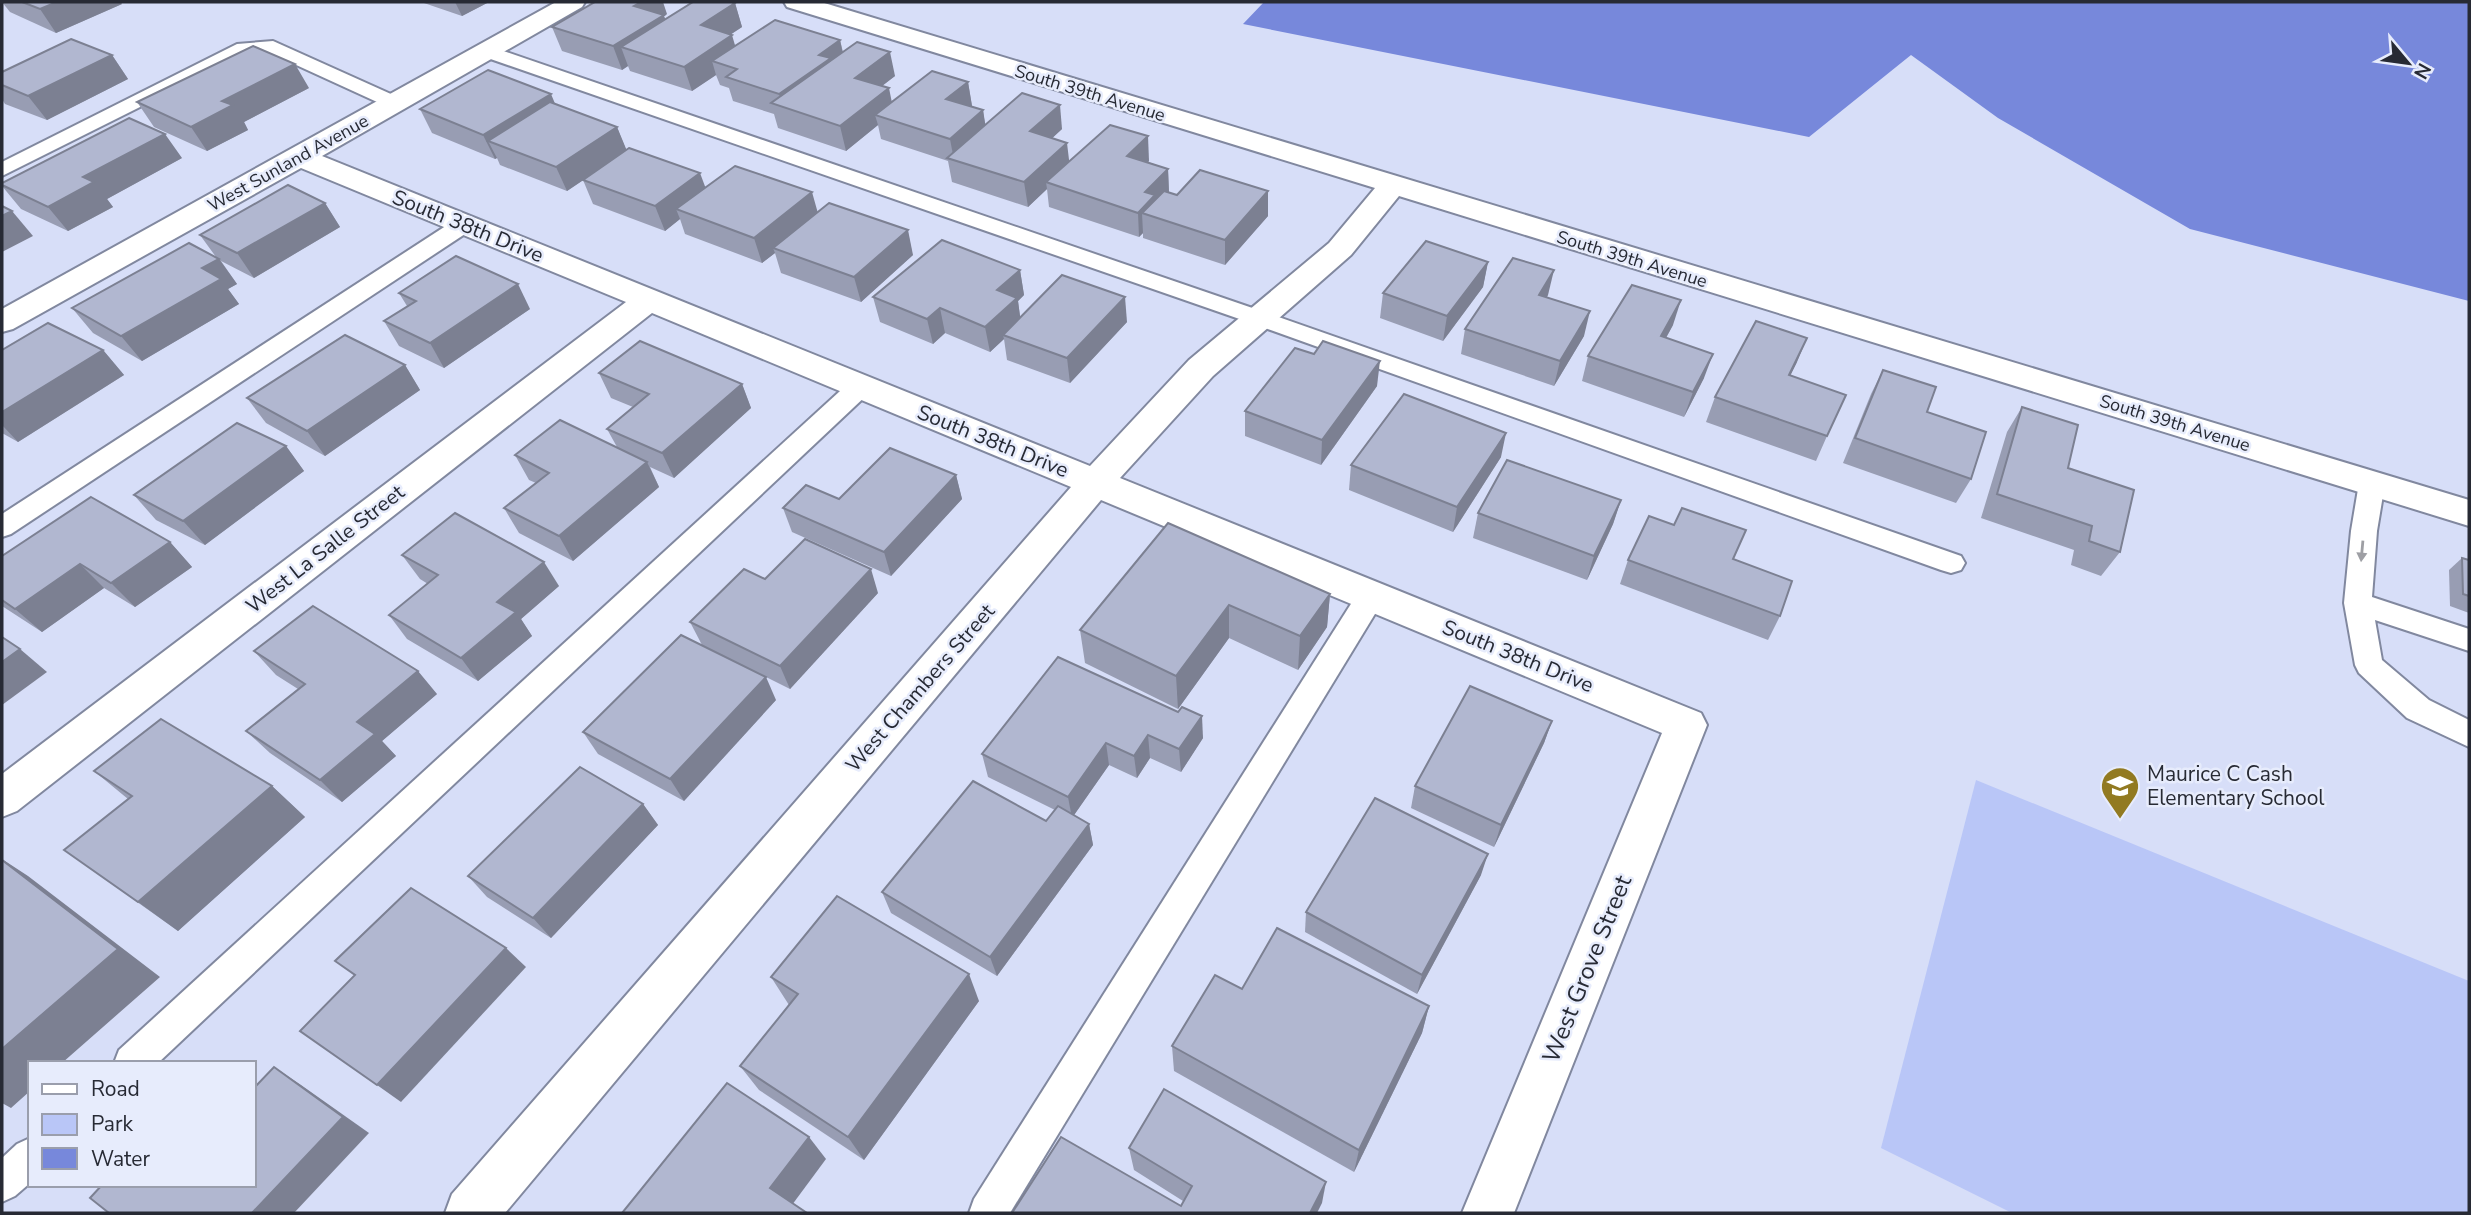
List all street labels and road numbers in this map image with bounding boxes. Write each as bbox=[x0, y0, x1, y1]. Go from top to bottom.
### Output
street label: South 39th Avenue bbox=[1012, 59, 1168, 127]
street label: West Sunland Avenue bbox=[203, 109, 373, 217]
street label: South 38th Drive bbox=[388, 183, 548, 269]
street label: South 39th Avenue bbox=[1554, 225, 1710, 293]
street label: South 39th Avenue bbox=[2097, 389, 2253, 457]
street label: South 38th Drive bbox=[913, 398, 1073, 484]
street label: West La Salle Street bbox=[240, 478, 411, 620]
street label: West Chambers Street bbox=[839, 597, 1001, 778]
street label: South 38th Drive bbox=[1438, 613, 1598, 699]
street label: West Grove Street bbox=[1535, 870, 1639, 1067]

